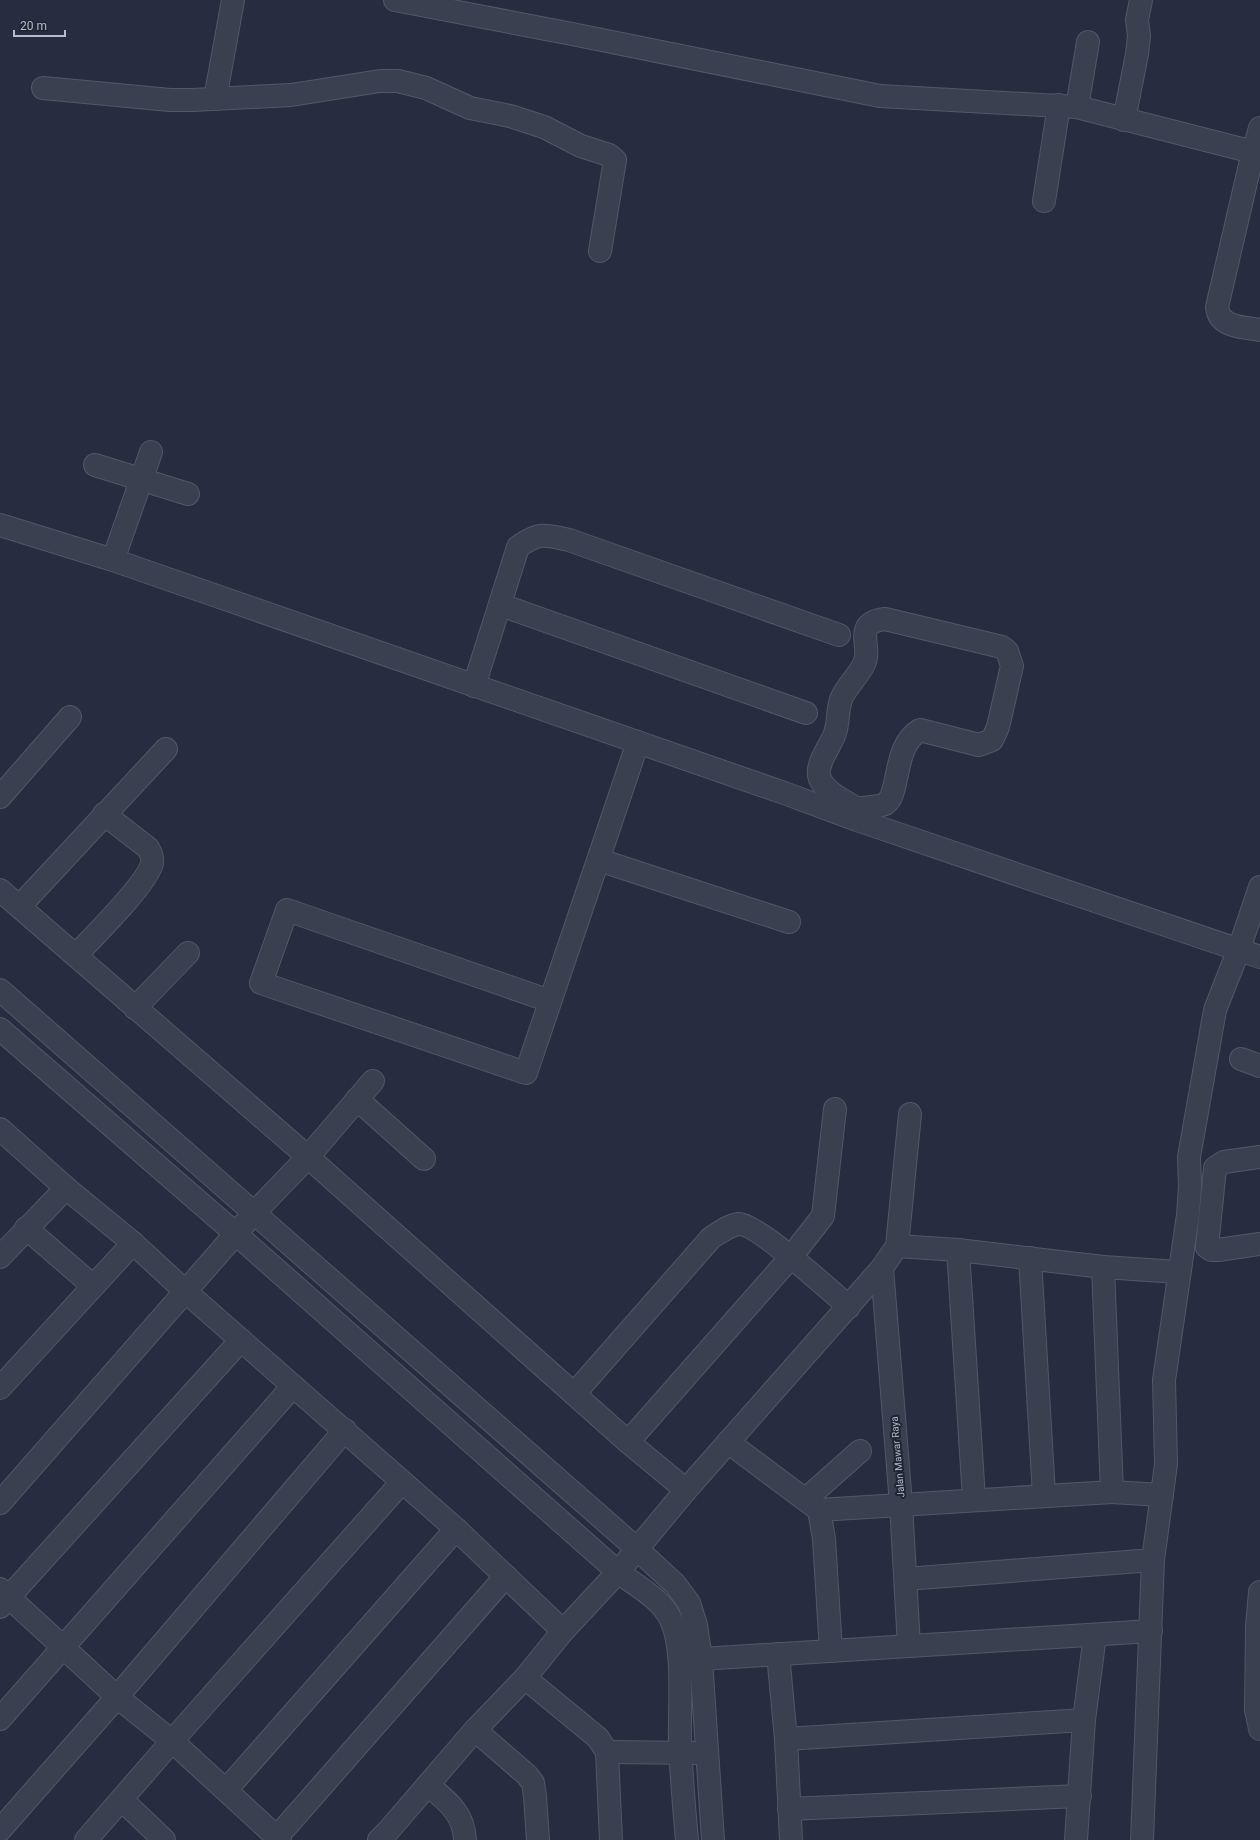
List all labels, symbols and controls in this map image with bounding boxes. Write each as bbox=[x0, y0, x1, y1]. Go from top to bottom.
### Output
scale bar bbox=[14, 12, 65, 38]
text: 20 m bbox=[20, 19, 47, 33]
street label: Jalan Mawar Raya bbox=[888, 1416, 907, 1498]

